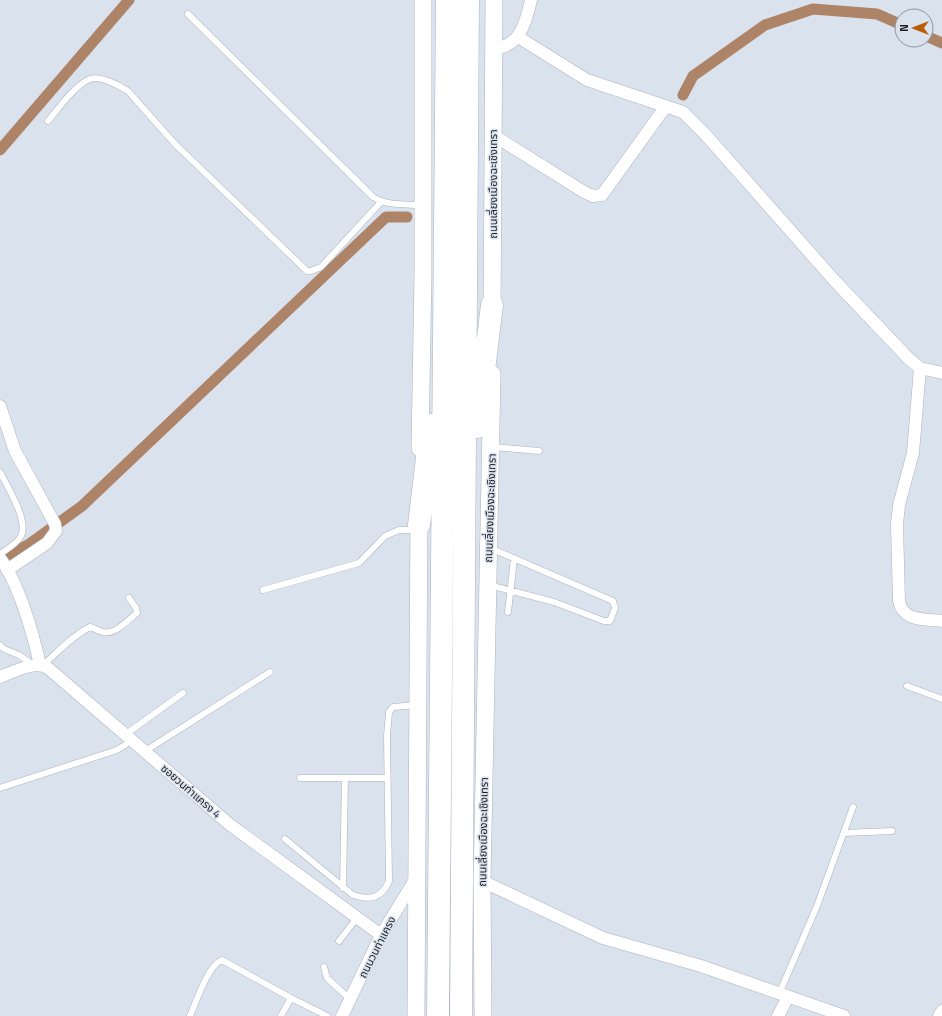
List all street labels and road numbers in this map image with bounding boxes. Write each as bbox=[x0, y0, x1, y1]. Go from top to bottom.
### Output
street label: ถนนเลี่ยงเมืองฉะเชิงเทรา bbox=[485, 129, 501, 239]
street label: ถนนเลี่ยงเมืองฉะเชิงเทรา bbox=[480, 453, 500, 563]
street label: ซอยวนท่าแครง 4 bbox=[157, 760, 225, 822]
street label: ถนนเลี่ยงเมืองฉะเชิงเทรา bbox=[474, 777, 492, 887]
street label: ถนนวนท่าแครง bbox=[355, 913, 400, 981]

